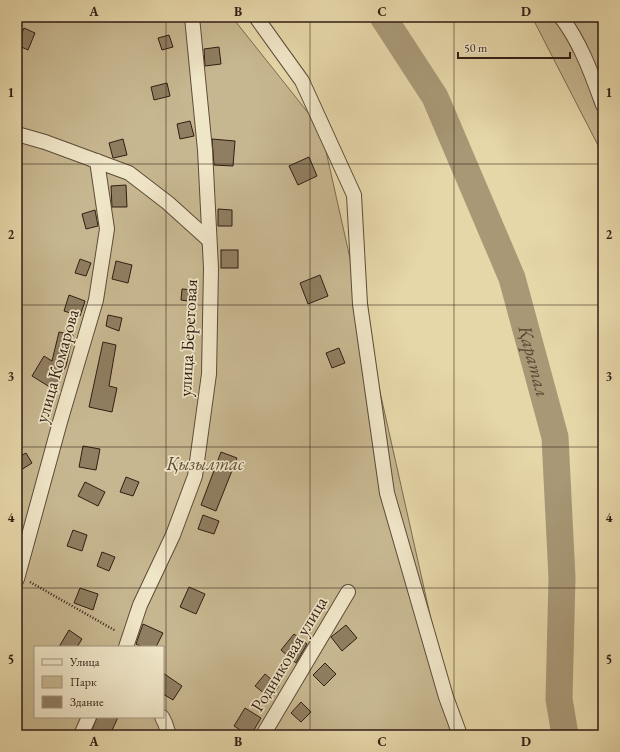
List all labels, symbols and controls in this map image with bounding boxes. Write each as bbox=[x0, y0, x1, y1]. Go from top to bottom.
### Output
text: A bbox=[88, 3, 99, 20]
text: B bbox=[234, 3, 242, 20]
text: C bbox=[377, 3, 387, 20]
text: D bbox=[521, 3, 531, 20]
scale bar bbox=[458, 34, 570, 60]
text: 50 m bbox=[464, 40, 488, 56]
text: 1 bbox=[8, 84, 15, 101]
text: 1 bbox=[606, 84, 613, 101]
text: 2 bbox=[8, 226, 15, 243]
text: 2 bbox=[606, 226, 613, 243]
street label: улица Береговая bbox=[173, 279, 202, 397]
street label: улица Комарова bbox=[29, 305, 84, 425]
water label: Қаратал bbox=[512, 322, 556, 400]
text: 3 bbox=[8, 368, 15, 385]
text: 3 bbox=[606, 368, 613, 385]
park label: Қызылтас bbox=[165, 452, 244, 475]
text: 4 bbox=[8, 509, 15, 526]
text: 4 bbox=[606, 509, 613, 526]
street label: Родниковая улица bbox=[245, 591, 332, 715]
legend bbox=[34, 646, 164, 718]
text: 5 bbox=[8, 651, 14, 668]
text: 5 bbox=[606, 651, 612, 668]
text: Улица bbox=[69, 654, 100, 670]
text: Парк bbox=[70, 674, 97, 690]
text: Здание bbox=[70, 694, 104, 710]
text: A bbox=[88, 733, 99, 750]
text: B bbox=[234, 733, 242, 750]
text: C bbox=[377, 733, 387, 750]
text: D bbox=[521, 733, 531, 750]

